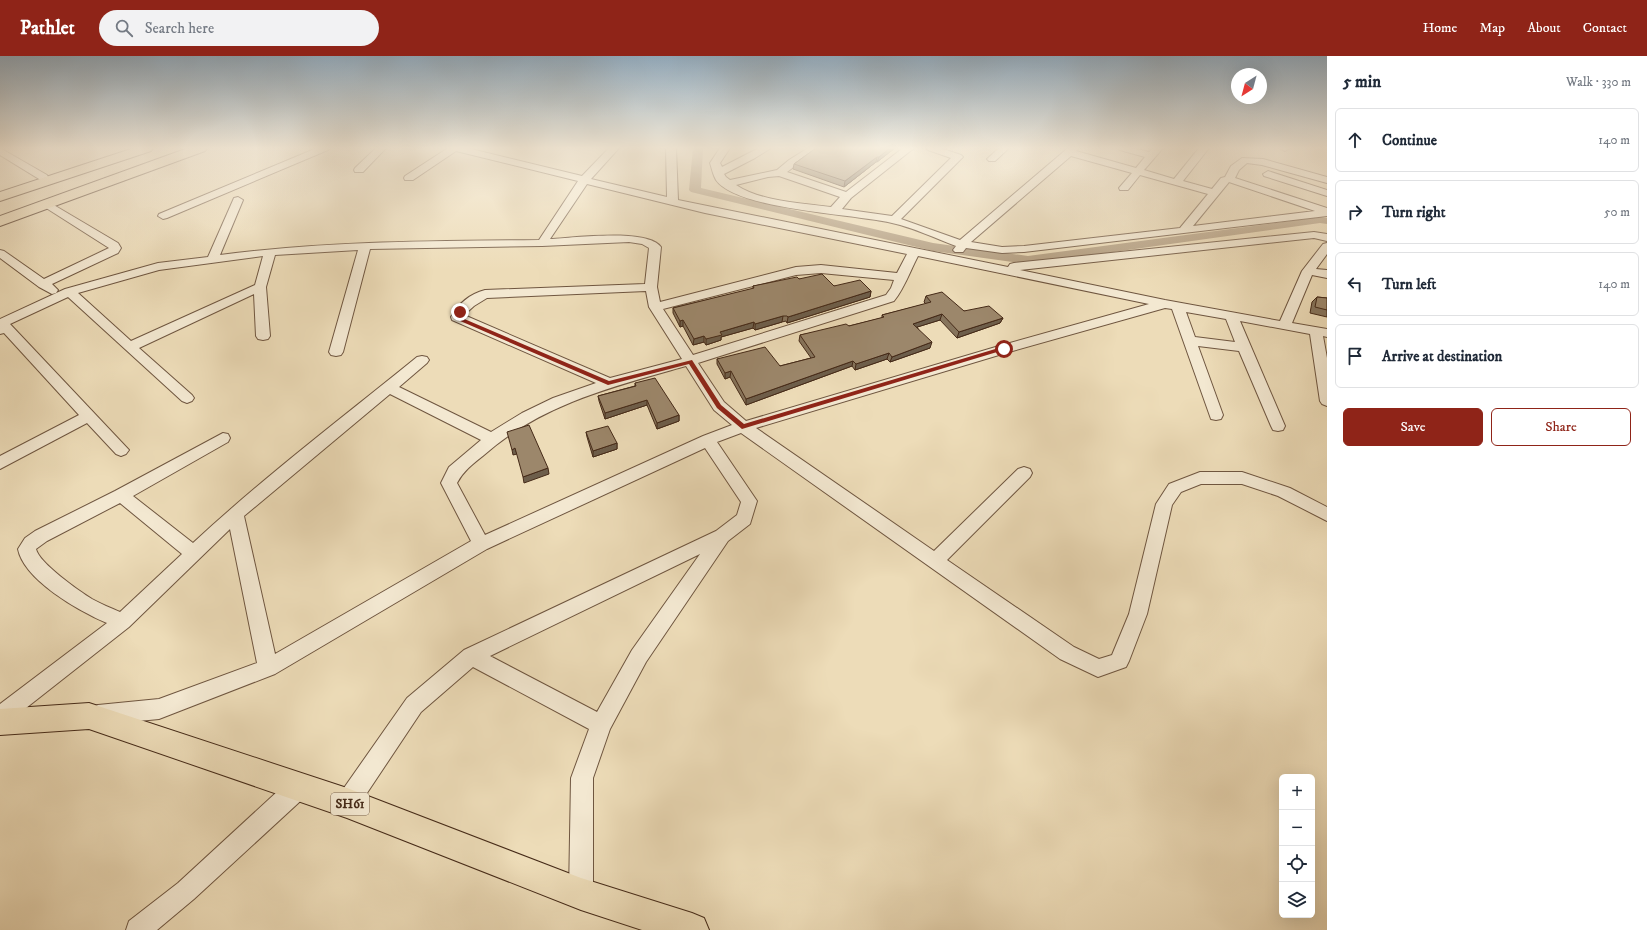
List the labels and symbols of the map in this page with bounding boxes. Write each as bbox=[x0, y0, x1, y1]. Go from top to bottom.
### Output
north arrow bbox=[1231, 68, 1267, 104]
route end bbox=[451, 303, 469, 321]
route start bbox=[995, 340, 1013, 358]
road number: SH61 bbox=[331, 793, 369, 815]

